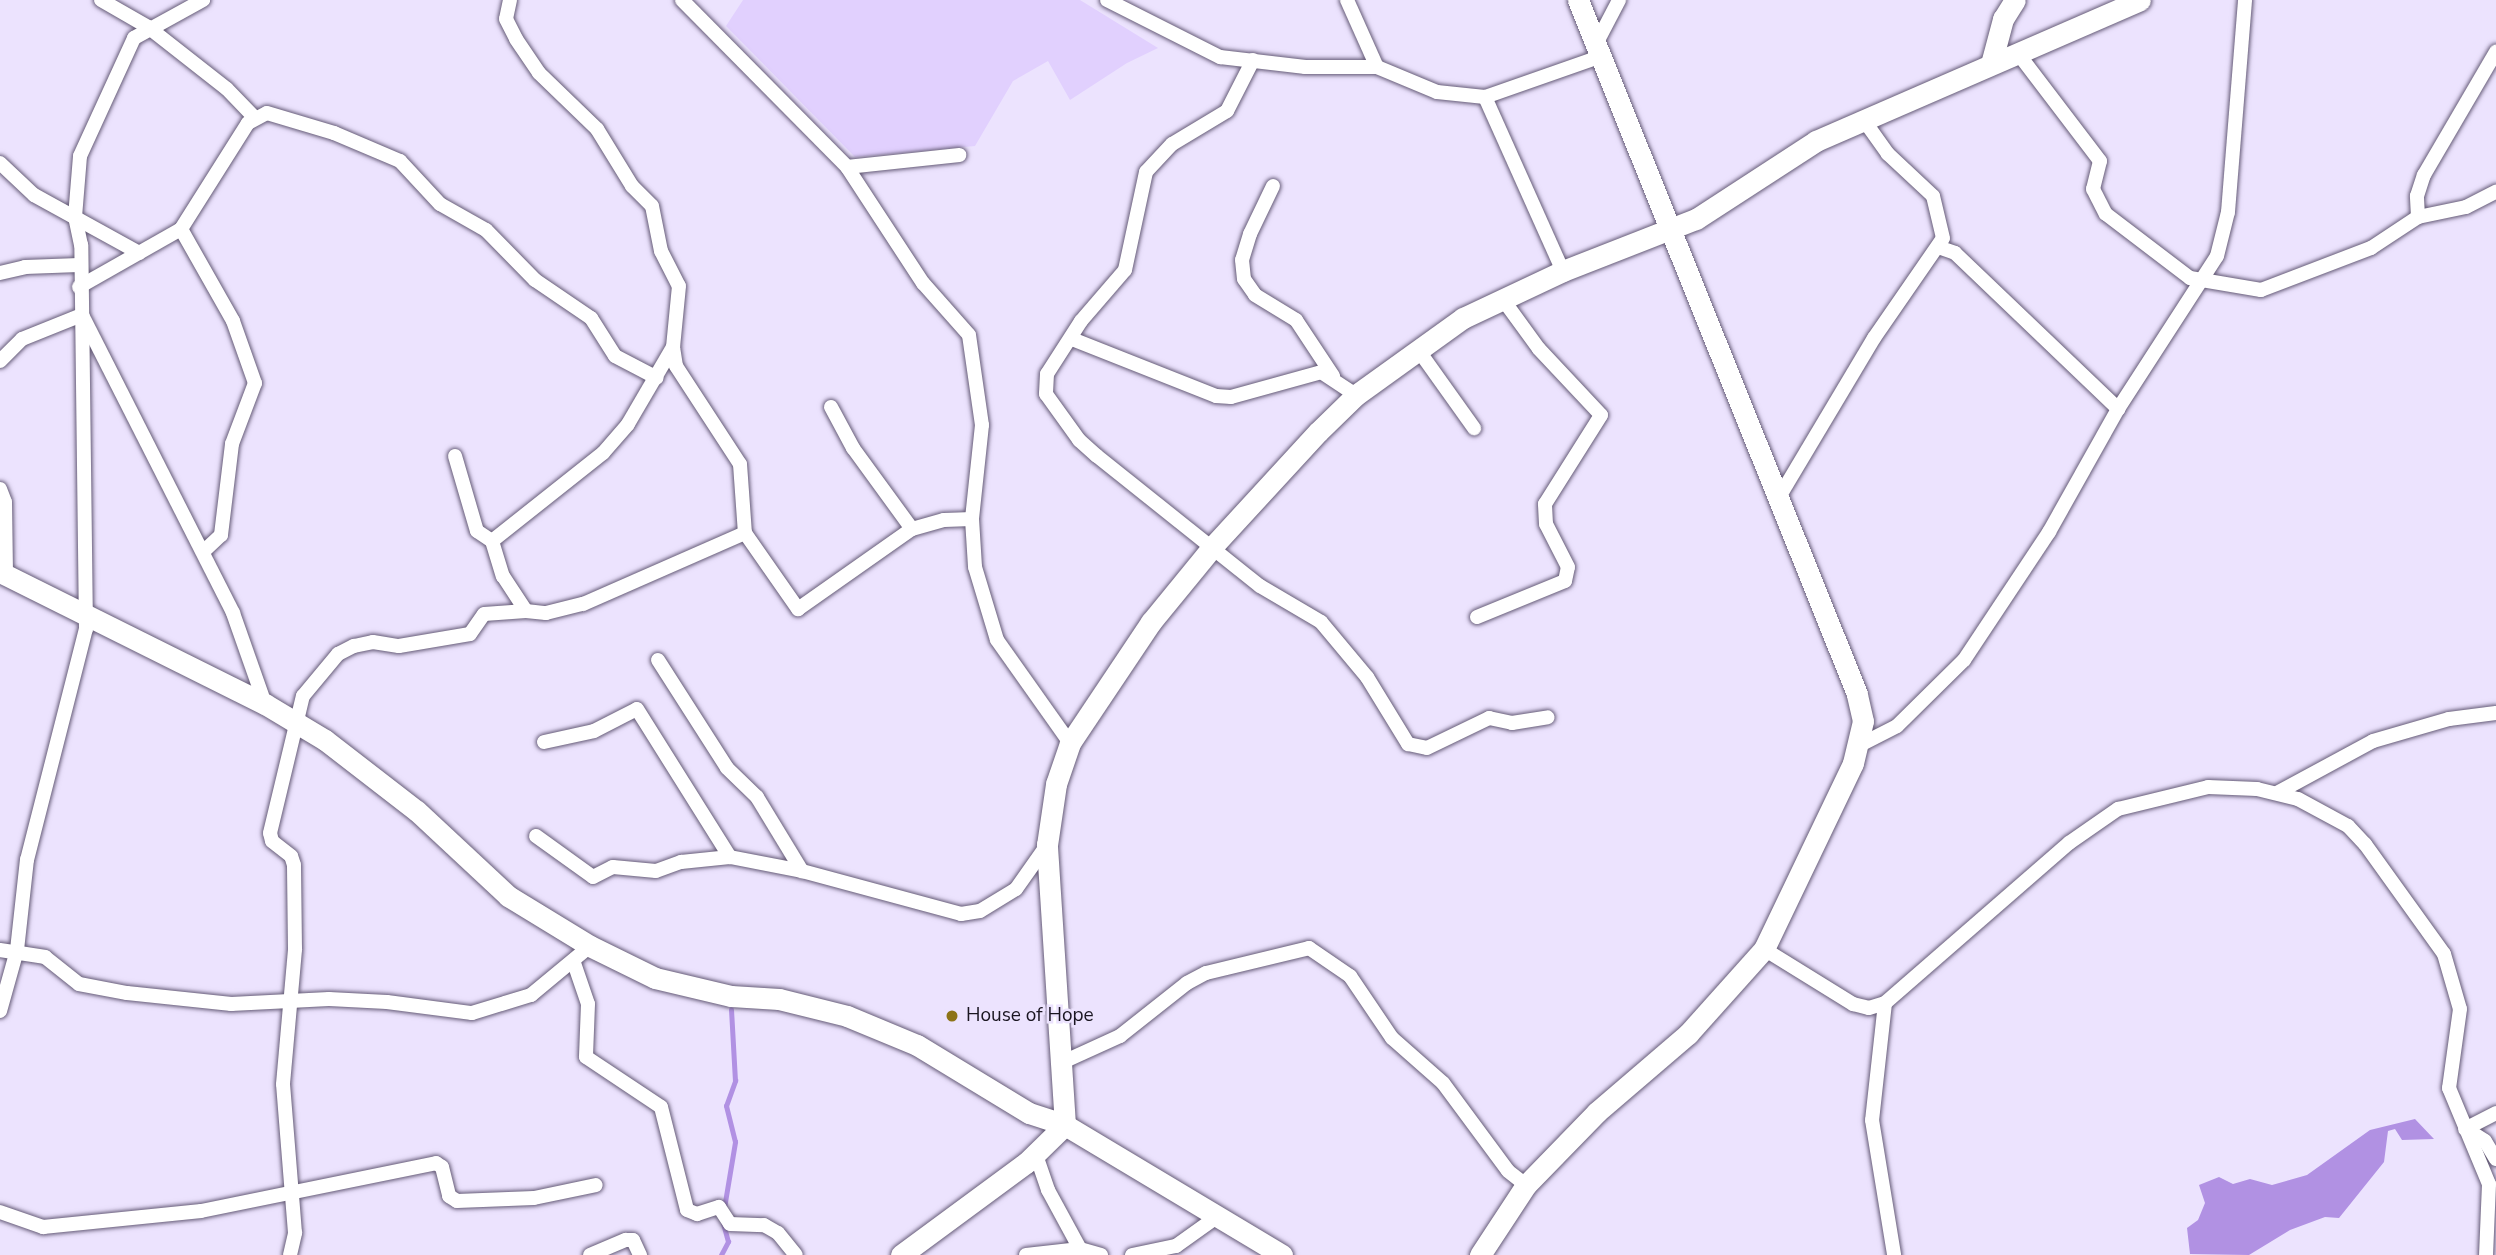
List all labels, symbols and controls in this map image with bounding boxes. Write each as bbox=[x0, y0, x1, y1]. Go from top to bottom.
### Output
place label: House of Hope bbox=[966, 1005, 1094, 1027]
marker: House of Hope bbox=[944, 1008, 960, 1024]

